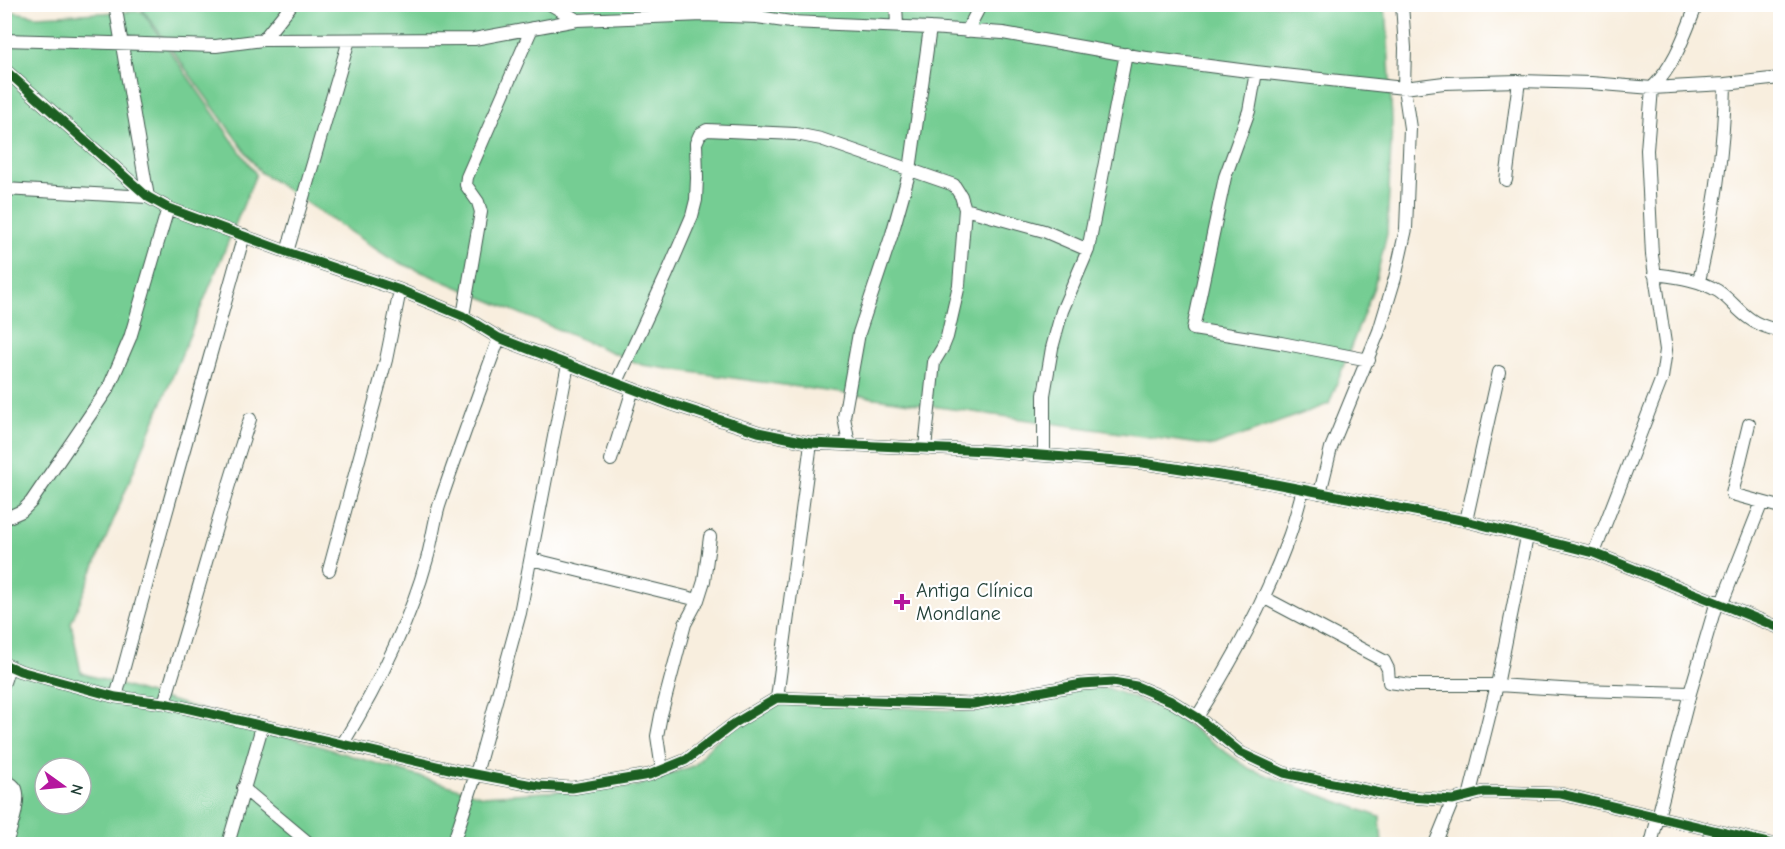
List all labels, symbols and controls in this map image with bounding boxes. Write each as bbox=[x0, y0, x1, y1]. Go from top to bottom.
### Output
place label: Antiga Clínica Mondlane bbox=[916, 579, 1033, 625]
marker: Antiga Clínica Mondlane bbox=[893, 593, 911, 611]
north arrow bbox=[33, 756, 93, 816]
text: N bbox=[66, 782, 87, 797]

